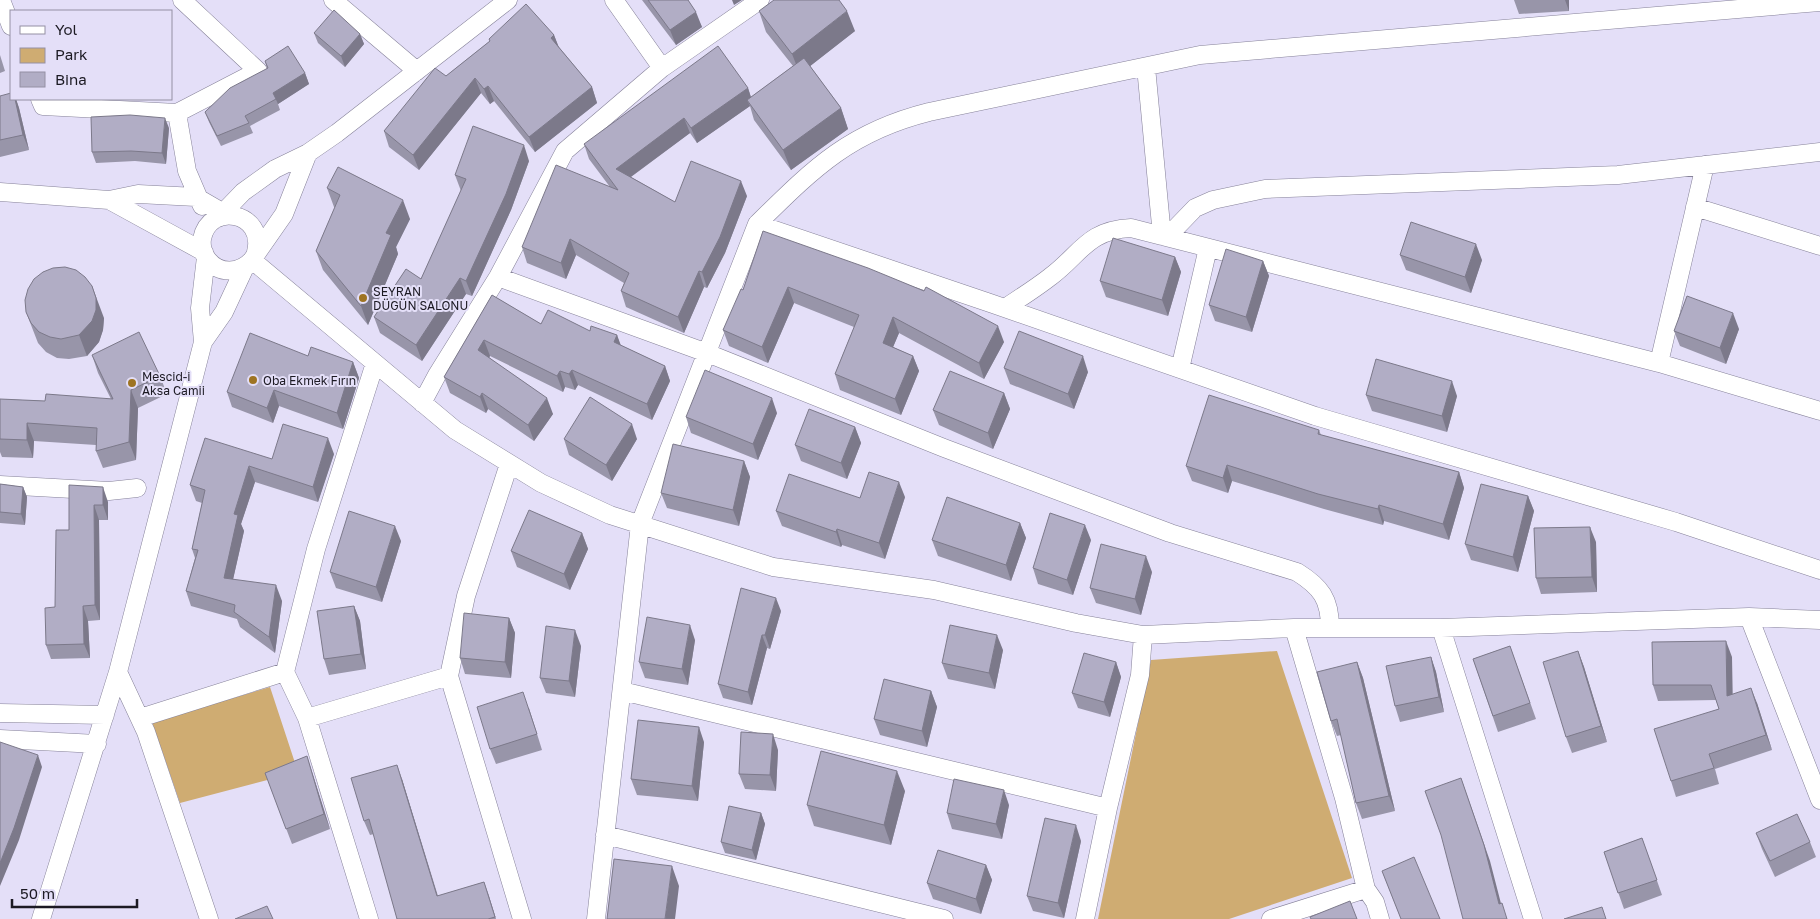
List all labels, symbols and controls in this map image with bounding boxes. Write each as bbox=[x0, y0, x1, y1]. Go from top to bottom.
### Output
legend bbox=[10, 10, 172, 100]
text: Yol bbox=[55, 20, 77, 38]
text: Park bbox=[55, 45, 88, 63]
text: Bina bbox=[55, 70, 87, 88]
place label: SEYRAN DÜĞÜN SALONU bbox=[373, 284, 468, 313]
marker: SEYRAN DÜĞÜN SALONU bbox=[357, 292, 369, 304]
place label: Mescid-i Aksa Camii bbox=[142, 369, 205, 398]
place label: Oba Ekmek Fırın bbox=[263, 373, 356, 388]
marker: Oba Ekmek Fırın bbox=[247, 374, 259, 386]
marker: Mescid-i Aksa Camii bbox=[126, 377, 138, 389]
scale bar bbox=[12, 876, 138, 908]
text: 50 m bbox=[20, 884, 55, 902]

